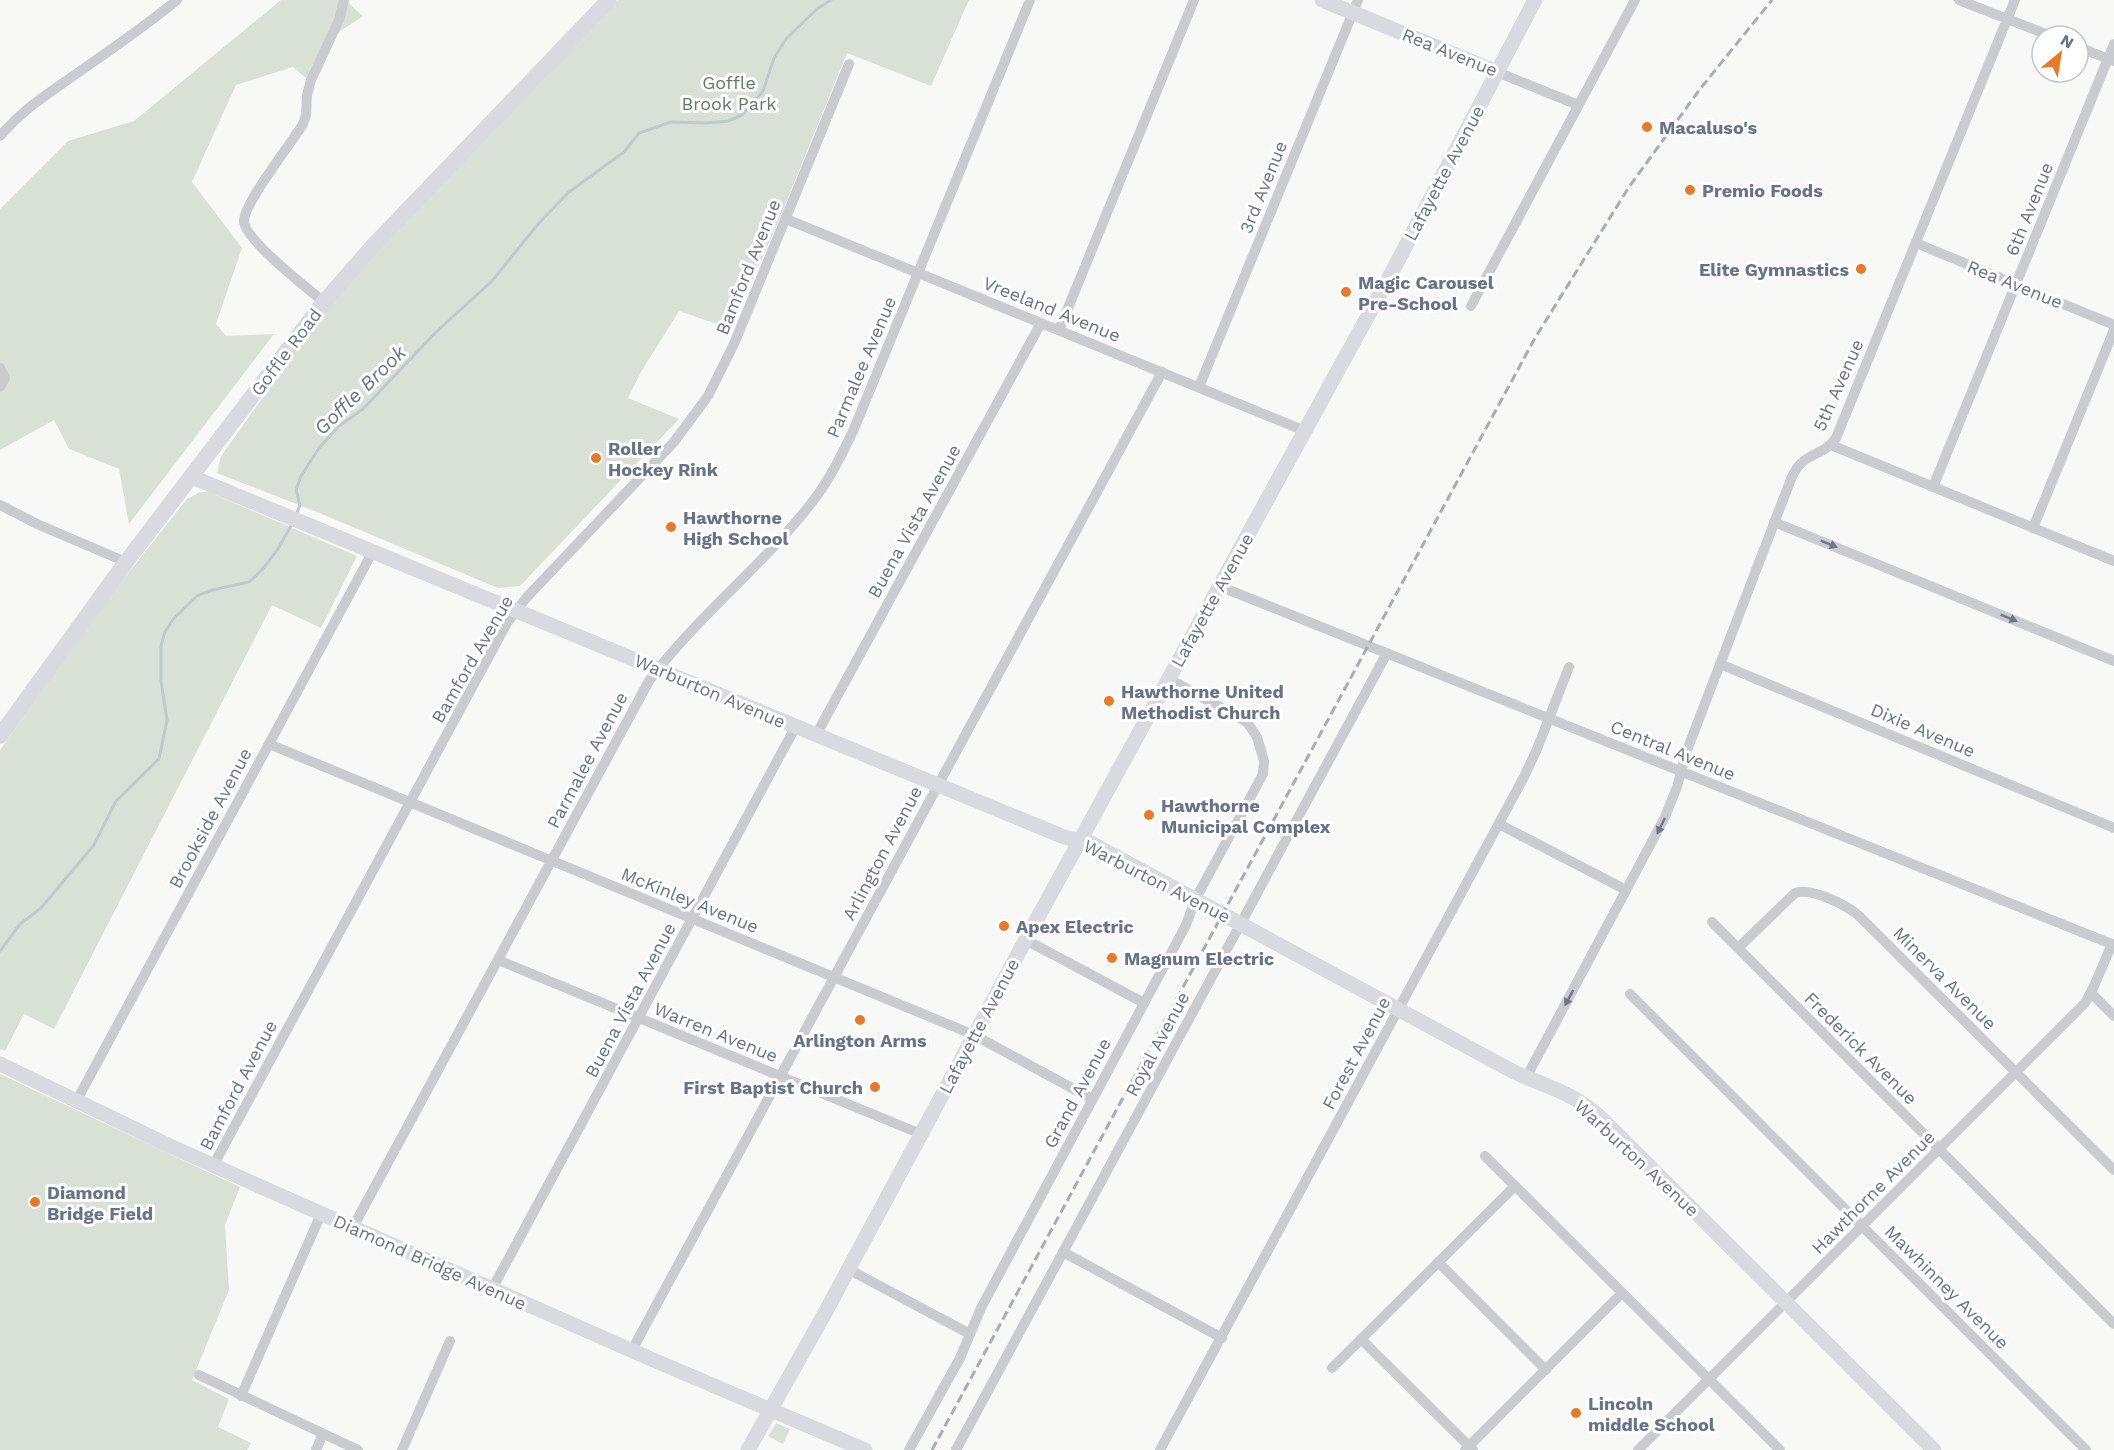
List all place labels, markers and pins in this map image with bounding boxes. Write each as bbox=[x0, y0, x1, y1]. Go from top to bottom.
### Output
place label: Macaluso's bbox=[1659, 117, 1758, 138]
marker: Macaluso's bbox=[1640, 120, 1654, 134]
place label: Premio Foods bbox=[1702, 180, 1823, 201]
marker: Premio Foods bbox=[1683, 183, 1697, 197]
place label: Elite Gymnastics bbox=[1699, 259, 1849, 280]
marker: Elite Gymnastics bbox=[1854, 262, 1868, 276]
place label: Magic Carousel Pre-School bbox=[1358, 272, 1494, 314]
marker: Magic Carousel Pre-School bbox=[1339, 285, 1353, 299]
place label: Roller Hockey Rink bbox=[608, 438, 719, 480]
marker: Roller Hockey Rink bbox=[589, 451, 603, 465]
place label: Hawthorne High School bbox=[683, 507, 789, 549]
marker: Hawthorne High School bbox=[664, 520, 678, 534]
place label: Hawthorne United Methodist Church bbox=[1121, 681, 1284, 723]
marker: Hawthorne United Methodist Church bbox=[1102, 694, 1116, 708]
place label: Hawthorne Municipal Complex bbox=[1161, 795, 1331, 837]
marker: Hawthorne Municipal Complex bbox=[1142, 808, 1156, 822]
place label: Apex Electric bbox=[1016, 916, 1134, 937]
marker: Apex Electric bbox=[997, 919, 1011, 933]
place label: Magnum Electric bbox=[1124, 948, 1274, 969]
marker: Magnum Electric bbox=[1105, 951, 1119, 965]
marker: Arlington Arms bbox=[853, 1013, 867, 1027]
place label: Arlington Arms bbox=[793, 1030, 927, 1051]
place label: First Baptist Church bbox=[683, 1077, 863, 1098]
marker: First Baptist Church bbox=[868, 1080, 882, 1094]
place label: Diamond Bridge Field bbox=[47, 1182, 153, 1224]
marker: Diamond Bridge Field bbox=[28, 1195, 42, 1209]
place label: Lincoln middle School bbox=[1588, 1393, 1715, 1435]
marker: Lincoln middle School bbox=[1569, 1406, 1583, 1420]

